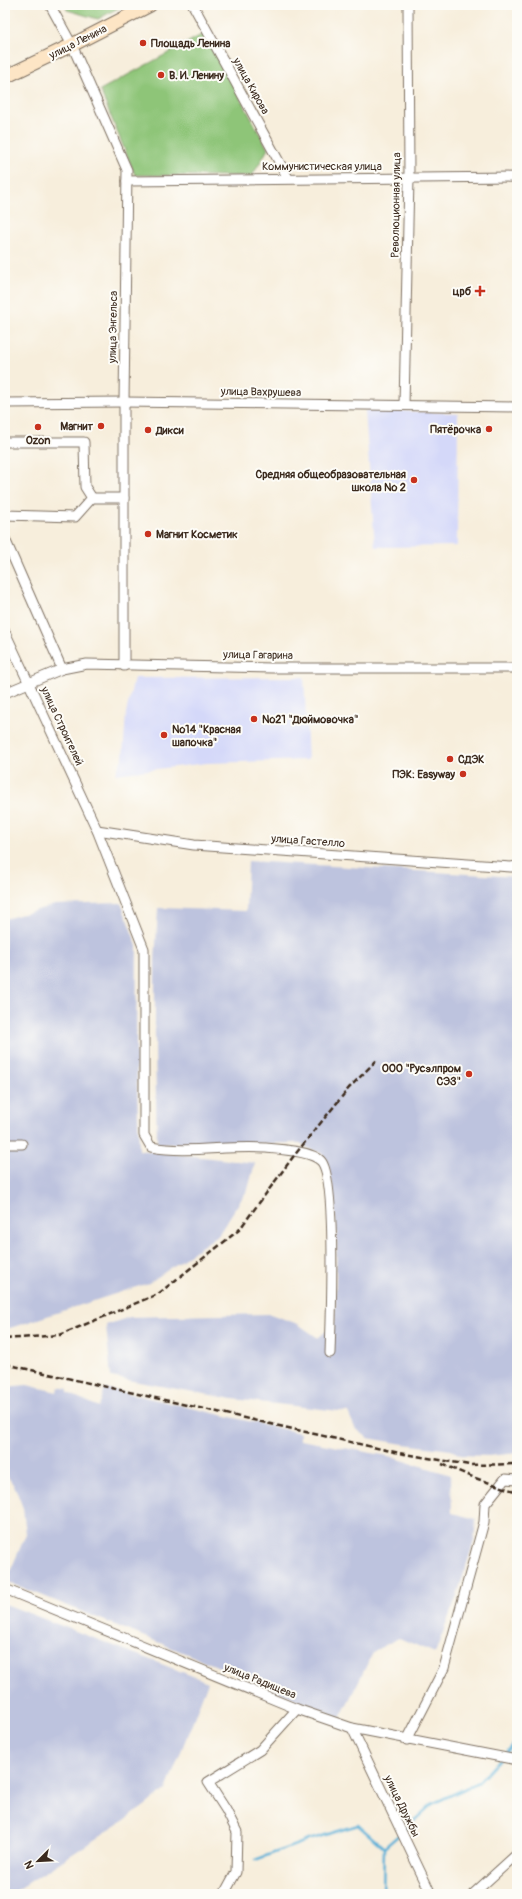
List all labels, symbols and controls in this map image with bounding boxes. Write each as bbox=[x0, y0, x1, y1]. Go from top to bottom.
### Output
street label: улица Ленина bbox=[46, 22, 109, 63]
place label: Площадь Ленина bbox=[151, 37, 230, 50]
marker: Площадь Ленина bbox=[138, 38, 148, 48]
street label: улица Кирова bbox=[230, 55, 272, 117]
place label: В. И. Ленину bbox=[169, 69, 224, 82]
marker: В. И. Ленину bbox=[156, 70, 166, 80]
street label: Революционная улица bbox=[389, 152, 403, 258]
street label: Коммунистическая улица bbox=[262, 160, 382, 173]
place label: црб bbox=[453, 285, 472, 298]
marker: црб bbox=[474, 285, 486, 297]
street label: улица Энгельса bbox=[106, 291, 120, 364]
street label: улица Вахрушева bbox=[220, 385, 301, 399]
place label: Магнит bbox=[60, 420, 93, 433]
marker: Магнит bbox=[96, 421, 106, 431]
marker: Ozon bbox=[33, 422, 43, 432]
place label: Пятёрочка bbox=[430, 423, 481, 436]
place label: Дикси bbox=[155, 424, 184, 437]
marker: Пятёрочка bbox=[484, 424, 494, 434]
marker: Дикси bbox=[143, 425, 153, 435]
place label: Ozon bbox=[26, 434, 50, 447]
place label: Средняя общеобразовательная школа № 2 bbox=[255, 468, 406, 494]
marker: Средняя общеобразовательная школа № 2 bbox=[409, 475, 419, 485]
place label: Магнит Косметик bbox=[156, 528, 238, 541]
marker: Магнит Косметик bbox=[143, 529, 153, 539]
street label: улица Гагарина bbox=[222, 648, 293, 662]
street label: улица Строителей bbox=[38, 684, 86, 767]
place label: №21 "Дюймовочка" bbox=[262, 713, 358, 726]
marker: №21 "Дюймовочка" bbox=[249, 714, 259, 724]
place label: №14 "Красная шапочка" bbox=[172, 723, 241, 749]
marker: №14 "Красная шапочка" bbox=[159, 730, 169, 740]
place label: СДЭК bbox=[458, 753, 484, 766]
marker: СДЭК bbox=[445, 754, 455, 764]
place label: ПЭК: Easyway bbox=[392, 768, 455, 781]
marker: ПЭК: Easyway bbox=[458, 769, 468, 779]
street label: улица Гастелло bbox=[270, 832, 345, 850]
place label: ООО "Русэлпром СЭЗ" bbox=[382, 1062, 461, 1088]
marker: ООО "Русэлпром СЭЗ" bbox=[464, 1069, 474, 1079]
street label: улица Радищева bbox=[221, 1660, 298, 1701]
street label: улица Дружбы bbox=[381, 1772, 422, 1839]
north arrow bbox=[18, 1841, 58, 1881]
text: N bbox=[22, 1858, 37, 1871]

